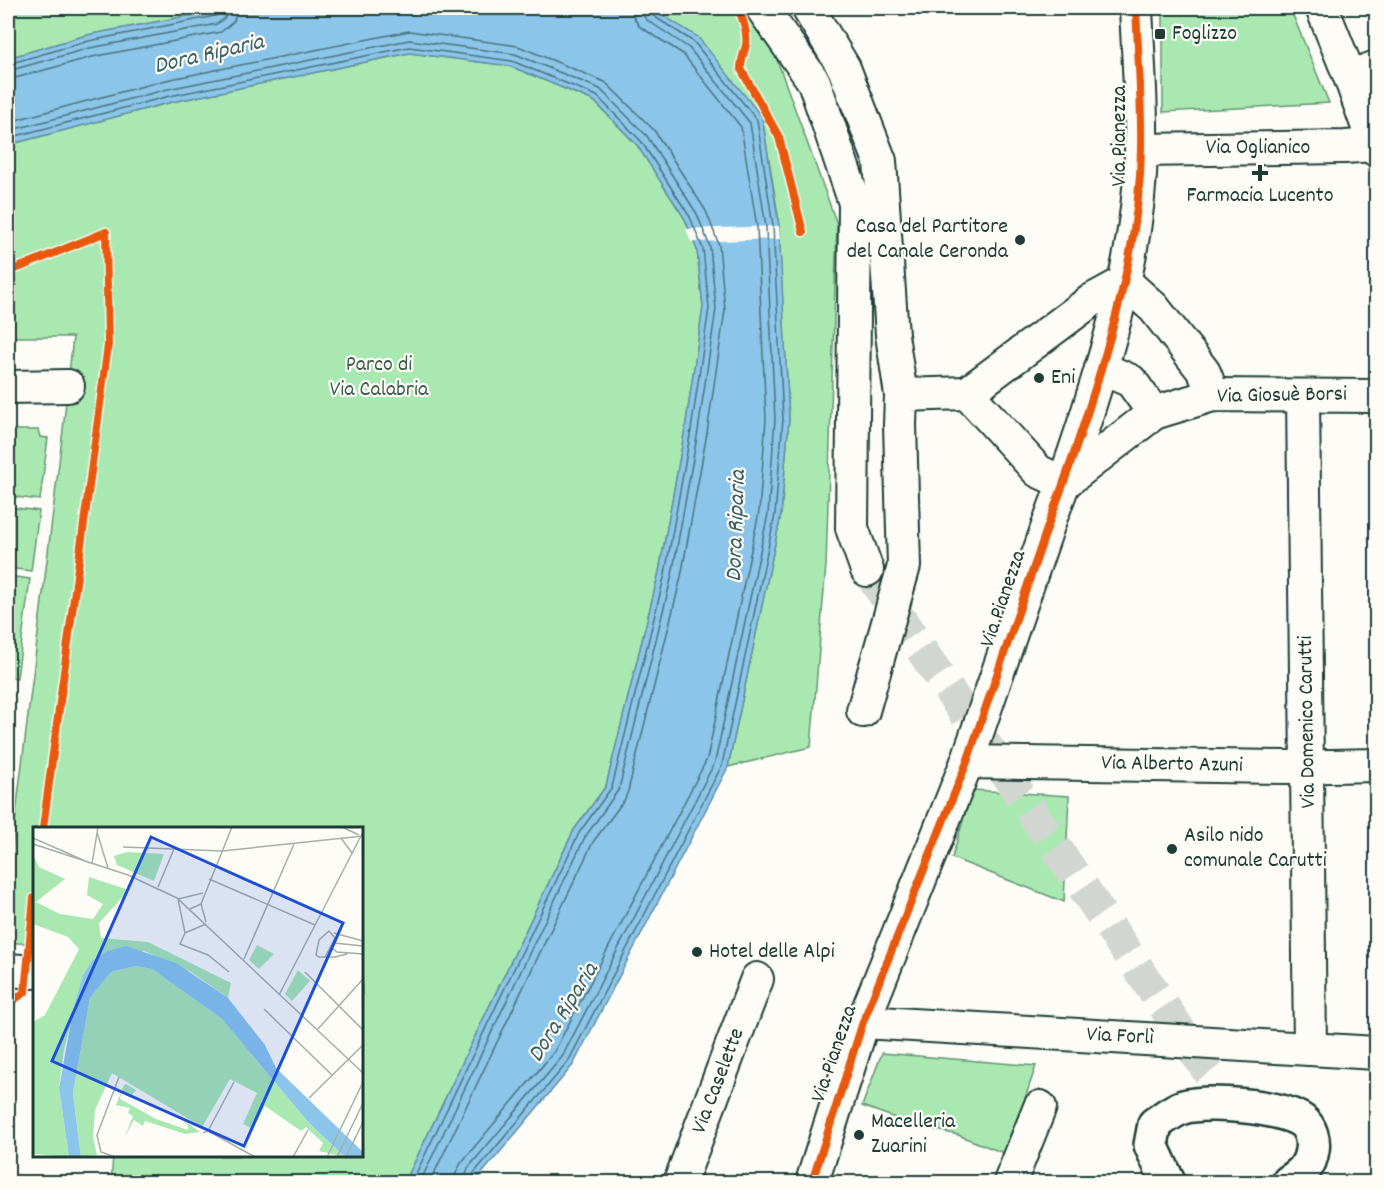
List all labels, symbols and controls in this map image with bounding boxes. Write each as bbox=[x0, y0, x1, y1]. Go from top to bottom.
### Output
place label: Foglizzo bbox=[1172, 19, 1237, 50]
water label: Dora Riparia bbox=[151, 25, 269, 84]
marker: Foglizzo bbox=[1153, 27, 1167, 41]
street label: Via Pianezza bbox=[1105, 85, 1136, 187]
street label: Via Oglianico bbox=[1206, 133, 1310, 164]
marker: Farmacia Lucento bbox=[1253, 166, 1267, 180]
place label: Farmacia Lucento bbox=[1186, 181, 1334, 212]
place label: Casa del Partitore del Canale Ceronda bbox=[847, 212, 1009, 268]
marker: Casa del Partitore del Canale Ceronda bbox=[1013, 233, 1027, 247]
park label: Parco di Via Calabria bbox=[330, 350, 429, 406]
place label: Eni bbox=[1051, 363, 1075, 394]
marker: Eni bbox=[1032, 371, 1046, 385]
street label: Via Giosuè Borsi bbox=[1217, 379, 1347, 413]
water label: Dora Riparia bbox=[718, 468, 756, 582]
street label: Via Pianezza bbox=[973, 545, 1035, 652]
street label: Via Domenico Carutti bbox=[1291, 635, 1325, 809]
street label: Via Alberto Azuni bbox=[1101, 748, 1243, 782]
place label: Asilo nido comunale Carutti bbox=[1184, 821, 1327, 877]
inset map bbox=[33, 827, 363, 1157]
marker: Asilo nido comunale Carutti bbox=[1165, 842, 1179, 856]
place label: Hotel delle Alpi bbox=[709, 937, 835, 968]
marker: Hotel delle Alpi bbox=[690, 945, 704, 959]
water label: Dora Riparia bbox=[520, 955, 609, 1069]
street label: Via Pianezza bbox=[804, 1000, 866, 1107]
street label: Via Forlì bbox=[1086, 1020, 1154, 1054]
street label: Via Caselette bbox=[685, 1024, 753, 1138]
place label: Macelleria Zuarini bbox=[871, 1107, 956, 1163]
marker: Macelleria Zuarini bbox=[852, 1128, 866, 1142]

